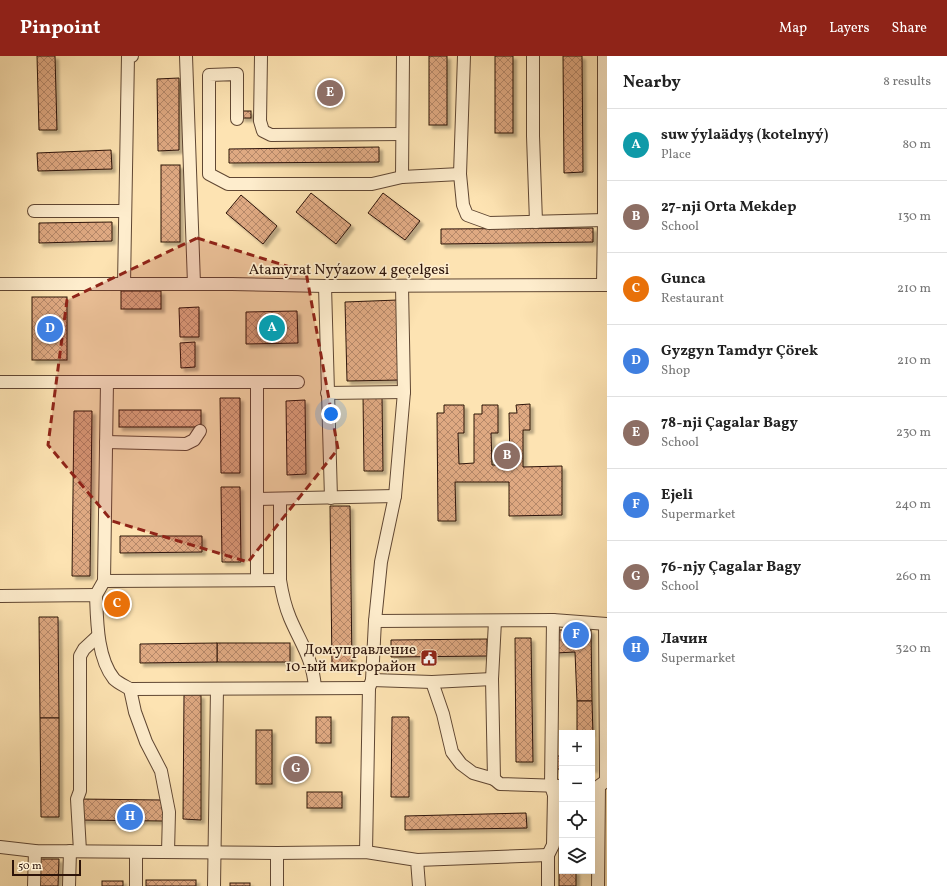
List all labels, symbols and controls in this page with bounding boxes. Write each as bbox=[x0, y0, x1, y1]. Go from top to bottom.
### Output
text: Pinpoint bbox=[20, 15, 100, 41]
text: Map bbox=[779, 19, 807, 38]
text: Layers bbox=[829, 19, 869, 38]
text: Share bbox=[891, 19, 927, 38]
text: Nearby bbox=[623, 71, 681, 94]
text: 8 results bbox=[883, 73, 931, 91]
pin: E bbox=[317, 78, 343, 108]
text: suw ýylaädyş (kotelnyý) bbox=[661, 125, 828, 146]
text: A bbox=[631, 136, 641, 154]
text: 80 m bbox=[902, 136, 931, 154]
text: Place bbox=[661, 146, 691, 164]
text: 27-nji Orta Mekdep bbox=[661, 197, 797, 218]
text: B bbox=[632, 208, 640, 226]
text: 130 m bbox=[898, 208, 931, 226]
text: School bbox=[661, 218, 699, 236]
street label: Atamyrat Nyýazow 4 geçelgesi bbox=[249, 260, 449, 281]
text: Gunca bbox=[661, 269, 706, 290]
text: C bbox=[632, 280, 640, 298]
text: 210 m bbox=[897, 280, 931, 298]
text: Restaurant bbox=[661, 290, 724, 308]
pin: A bbox=[259, 313, 285, 343]
pin: D bbox=[37, 314, 63, 344]
text: Gyzgyn Tamdyr Çörek bbox=[661, 341, 818, 362]
text: D bbox=[631, 352, 641, 370]
text: 210 m bbox=[897, 352, 931, 370]
text: Shop bbox=[661, 362, 690, 380]
your location bbox=[321, 404, 341, 424]
text: 78-nji Çagalar Bagy bbox=[661, 413, 798, 434]
text: E bbox=[632, 424, 640, 442]
text: 230 m bbox=[896, 424, 931, 442]
text: School bbox=[661, 434, 699, 452]
pin: B bbox=[494, 441, 520, 471]
text: Ejeli bbox=[661, 485, 693, 506]
text: F bbox=[632, 496, 640, 514]
text: 240 m bbox=[895, 496, 931, 514]
text: Supermarket bbox=[661, 506, 736, 524]
text: 76-njy Çagalar Bagy bbox=[661, 557, 801, 578]
text: G bbox=[631, 568, 641, 586]
text: 260 m bbox=[896, 568, 931, 586]
text: School bbox=[661, 578, 699, 596]
pin: C bbox=[104, 589, 130, 619]
pin: F bbox=[563, 620, 589, 650]
text: Лачин bbox=[661, 629, 707, 650]
place label: Дом.управление 10-ый микрорайон bbox=[285, 640, 416, 678]
text: H bbox=[631, 640, 641, 658]
text: 320 m bbox=[896, 640, 931, 658]
public building icon: Дом.управление 10-ый микрорайон bbox=[419, 648, 439, 668]
text: Supermarket bbox=[661, 650, 736, 668]
map controls bbox=[559, 730, 595, 874]
button: + bbox=[559, 730, 595, 766]
pin: G bbox=[283, 754, 309, 784]
button: − bbox=[559, 766, 595, 802]
pin: H bbox=[117, 802, 143, 832]
button: locate bbox=[559, 802, 595, 838]
button: layers bbox=[559, 838, 595, 874]
scale bar bbox=[12, 858, 81, 877]
text: 50 m bbox=[18, 859, 42, 874]

